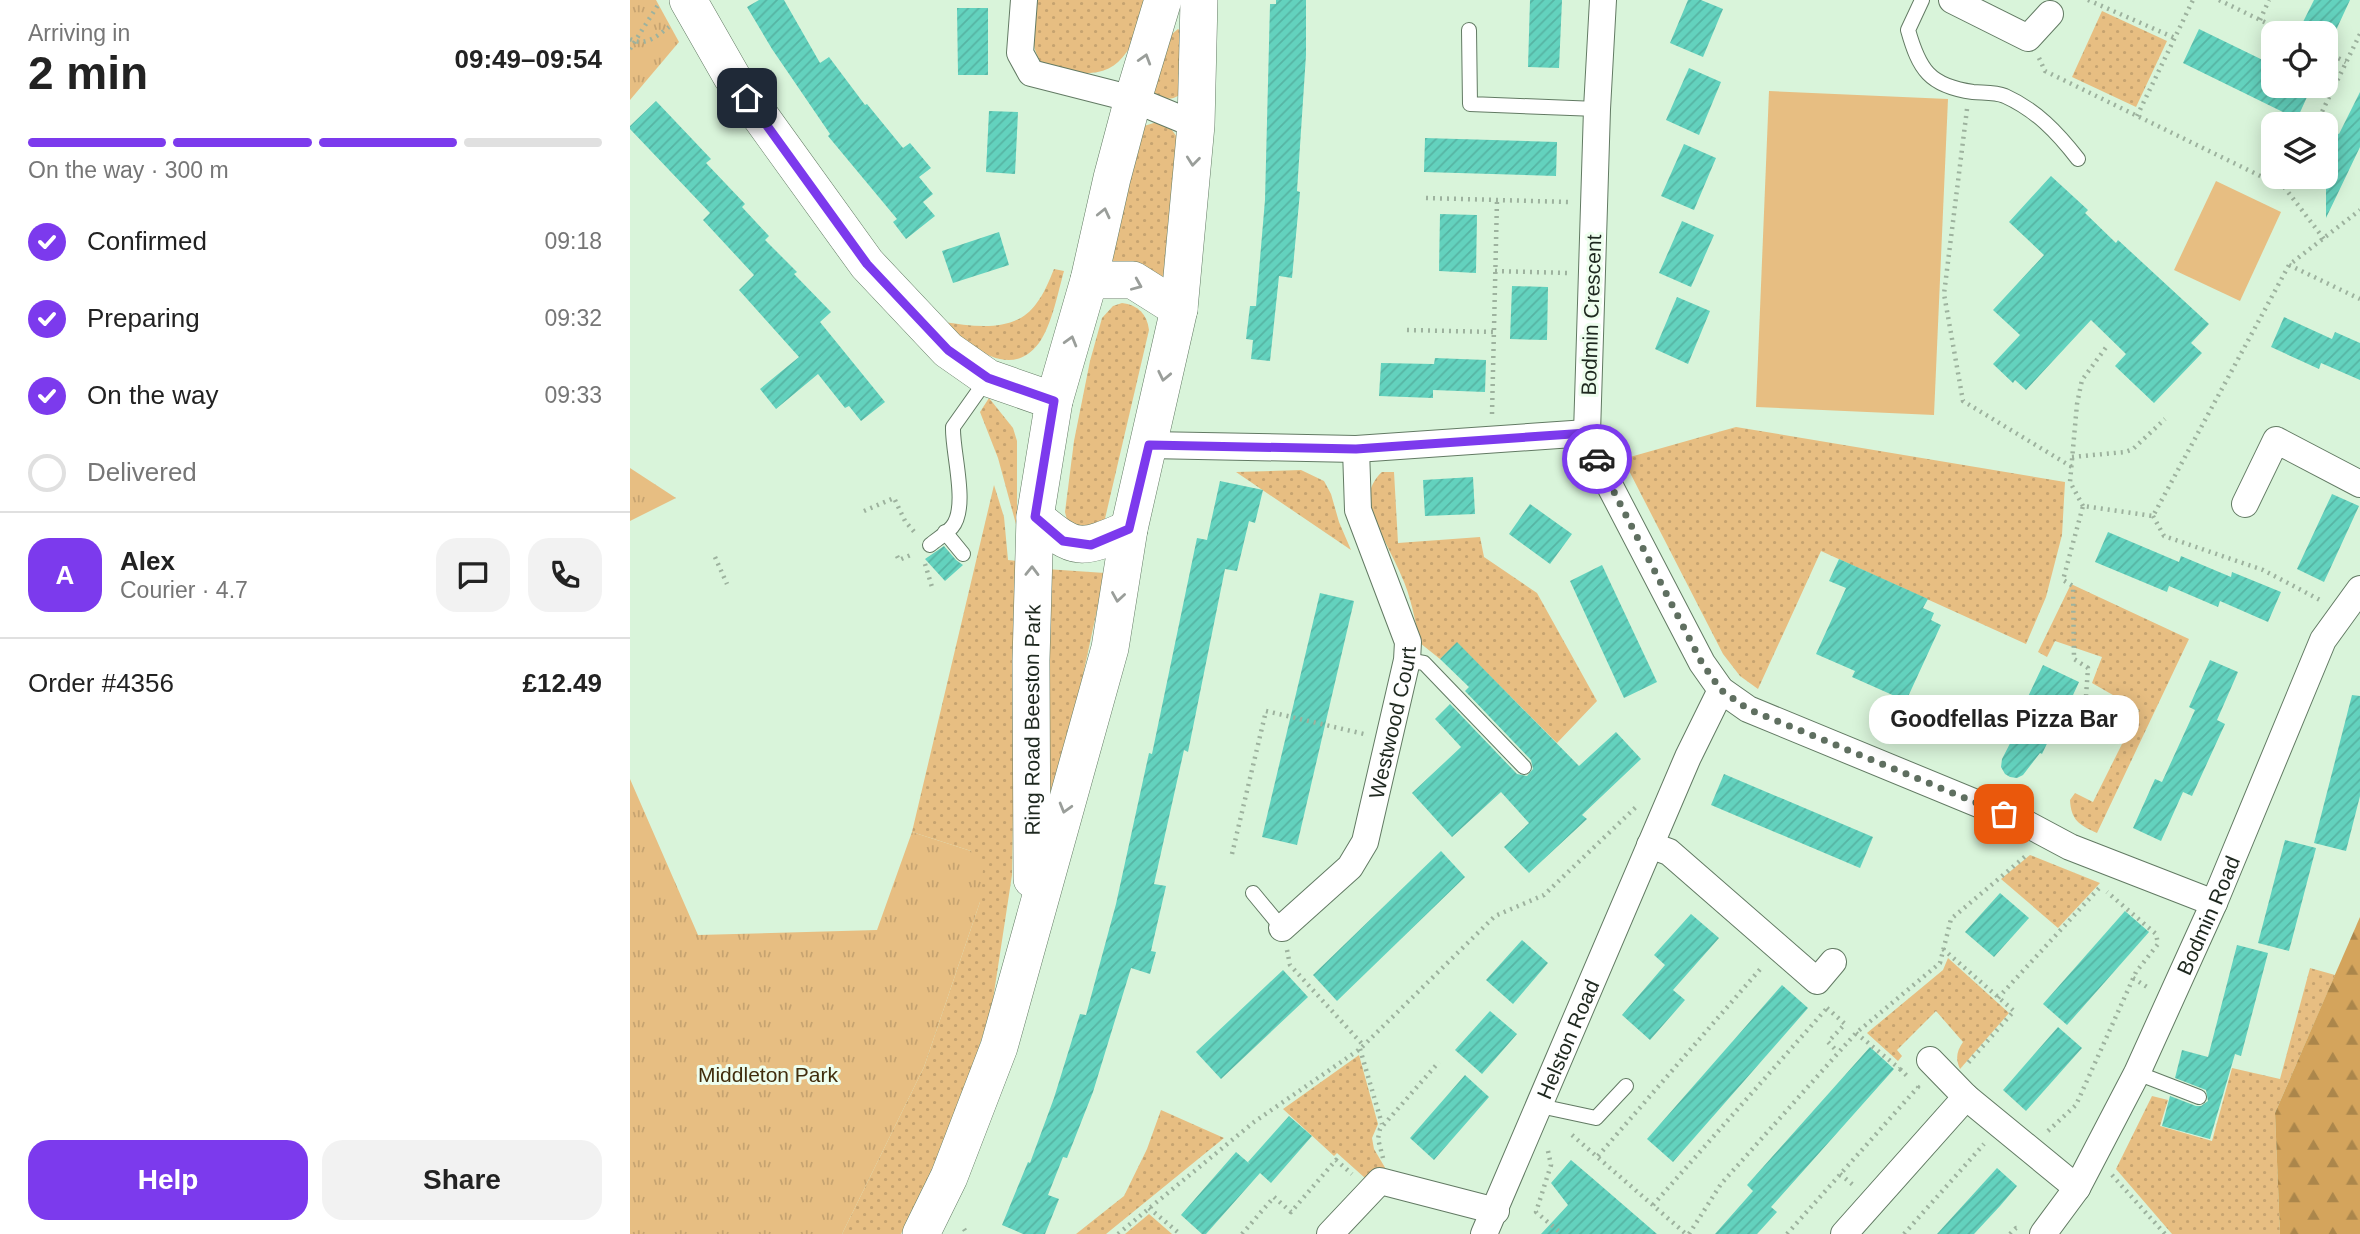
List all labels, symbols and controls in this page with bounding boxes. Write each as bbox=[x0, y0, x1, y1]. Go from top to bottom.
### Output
text: Arriving in bbox=[28, 20, 130, 46]
map controls bbox=[2261, 21, 2338, 189]
button: locate bbox=[2261, 21, 2338, 98]
text: 09:49–09:54 bbox=[455, 44, 602, 74]
text: 2 min bbox=[28, 47, 148, 99]
one-way arrow bbox=[1137, 53, 1152, 65]
pin bbox=[717, 68, 777, 128]
icon: home bbox=[728, 79, 766, 117]
button: layers bbox=[2261, 112, 2338, 189]
one-way arrow bbox=[1186, 156, 1201, 167]
text: On the way · 300 m bbox=[28, 157, 229, 183]
one-way arrow bbox=[1096, 207, 1110, 219]
icon: check bbox=[28, 223, 66, 261]
text: Confirmed bbox=[87, 226, 207, 256]
text: 09:18 bbox=[544, 228, 602, 254]
street label: Bodmin Crescent bbox=[1577, 234, 1605, 396]
one-way arrow bbox=[1130, 276, 1142, 290]
icon: check bbox=[28, 300, 66, 338]
text: Preparing bbox=[87, 303, 200, 333]
text: 09:32 bbox=[544, 305, 602, 331]
one-way arrow bbox=[1063, 335, 1078, 347]
one-way arrow bbox=[1158, 370, 1173, 382]
icon: check bbox=[28, 377, 66, 415]
text: On the way bbox=[87, 380, 219, 410]
text: 09:33 bbox=[544, 382, 602, 408]
courier bbox=[1562, 424, 1632, 494]
icon: car bbox=[1578, 440, 1616, 478]
text: Delivered bbox=[87, 457, 197, 487]
button: chat bbox=[436, 538, 510, 612]
button: phone bbox=[528, 538, 602, 612]
text: Alex bbox=[120, 546, 175, 576]
text: A bbox=[56, 560, 74, 590]
one-way arrow bbox=[1024, 565, 1040, 575]
text: Courier · 4.7 bbox=[120, 577, 248, 603]
one-way arrow bbox=[1111, 591, 1126, 602]
street label: Ring Road Beeston Park bbox=[1019, 604, 1044, 836]
street label: Westwood Court bbox=[1364, 646, 1419, 801]
text: Order #4356 bbox=[28, 668, 174, 698]
text: £12.49 bbox=[522, 668, 602, 698]
callout: Goodfellas Pizza Bar bbox=[1869, 695, 2139, 744]
text: Goodfellas Pizza Bar bbox=[1890, 706, 2118, 732]
pin bbox=[1974, 784, 2034, 844]
icon: bag bbox=[1985, 795, 2023, 833]
one-way arrow bbox=[1058, 802, 1073, 814]
street label: Bodmin Road bbox=[2172, 852, 2244, 978]
street label: Helston Road bbox=[1532, 976, 1603, 1102]
park label: Middleton Park bbox=[698, 1063, 839, 1086]
button: Help bbox=[28, 1140, 308, 1220]
button: Share bbox=[322, 1140, 602, 1220]

